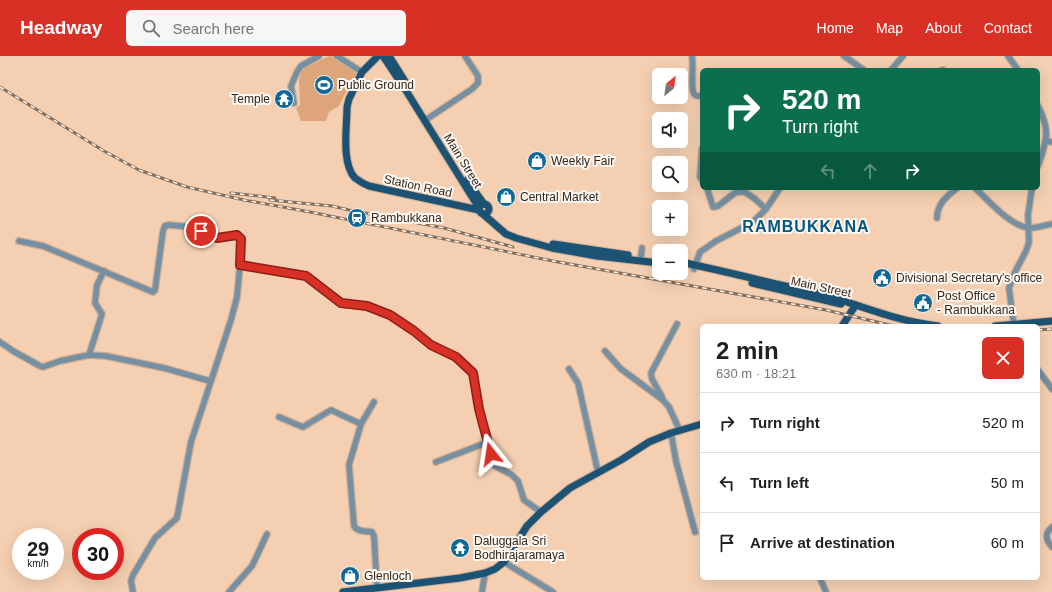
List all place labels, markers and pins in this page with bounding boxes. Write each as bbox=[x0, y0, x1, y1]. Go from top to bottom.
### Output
sports icon: Public Ground bbox=[313, 74, 335, 96]
place label: Public Ground bbox=[338, 78, 414, 92]
temple icon: Temple bbox=[273, 88, 295, 110]
place label: Temple bbox=[231, 92, 270, 106]
shop icon: Weekly Fair bbox=[526, 150, 548, 172]
place label: Weekly Fair bbox=[551, 154, 614, 168]
shop icon: Central Market bbox=[495, 186, 517, 208]
place label: Central Market bbox=[520, 190, 599, 204]
station icon: Rambukkana bbox=[346, 207, 368, 229]
place label: Rambukkana bbox=[371, 211, 442, 225]
pin bbox=[184, 214, 218, 248]
public building icon: Divisional Secretary's office bbox=[871, 267, 893, 289]
place label: Divisional Secretary's office bbox=[896, 271, 1042, 285]
place label: Post Office - Rambukkana bbox=[937, 289, 1015, 317]
public building icon: Post Office - Rambukkana bbox=[912, 292, 934, 314]
place label: Daluggala Sri Bodhirajaramaya bbox=[474, 534, 565, 562]
temple icon: Daluggala Sri Bodhirajaramaya bbox=[449, 537, 471, 559]
shop icon: Glenloch bbox=[339, 565, 361, 587]
place label: Glenloch bbox=[364, 569, 411, 583]

